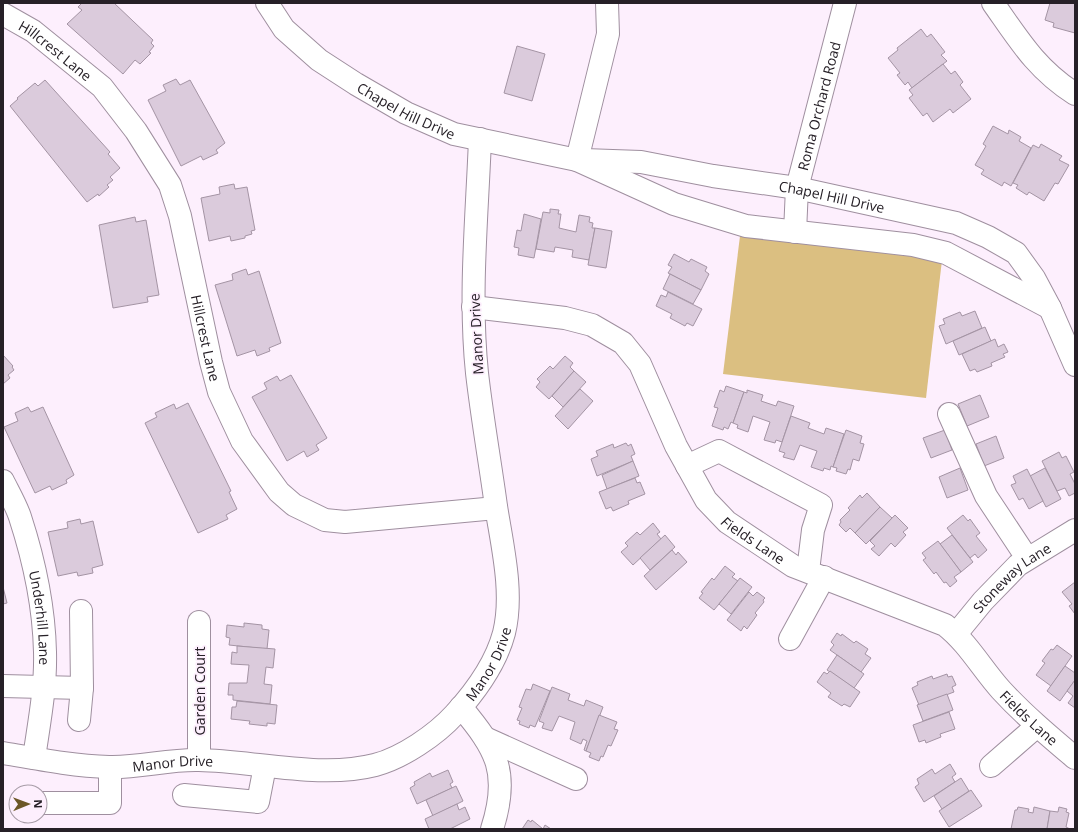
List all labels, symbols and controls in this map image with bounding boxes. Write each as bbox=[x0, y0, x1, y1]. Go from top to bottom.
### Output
street label: Hillcrest Lane bbox=[16, 16, 96, 85]
street label: Roma Orchard Road bbox=[792, 39, 844, 172]
street label: Chapel Hill Drive bbox=[354, 77, 459, 143]
street label: Chapel Hill Drive bbox=[778, 176, 887, 217]
street label: Hillcrest Lane bbox=[187, 293, 225, 383]
street label: Manor Drive bbox=[464, 293, 488, 375]
street label: Fields Lane bbox=[717, 512, 789, 568]
street label: Stoneway Lane bbox=[968, 538, 1054, 616]
street label: Underhill Lane bbox=[25, 568, 55, 665]
street label: Manor Drive bbox=[461, 625, 515, 704]
street label: Garden Court bbox=[190, 647, 209, 735]
street label: Fields Lane bbox=[996, 686, 1062, 749]
street label: Manor Drive bbox=[131, 750, 214, 776]
north arrow bbox=[8, 784, 48, 824]
text: N bbox=[31, 799, 46, 808]

